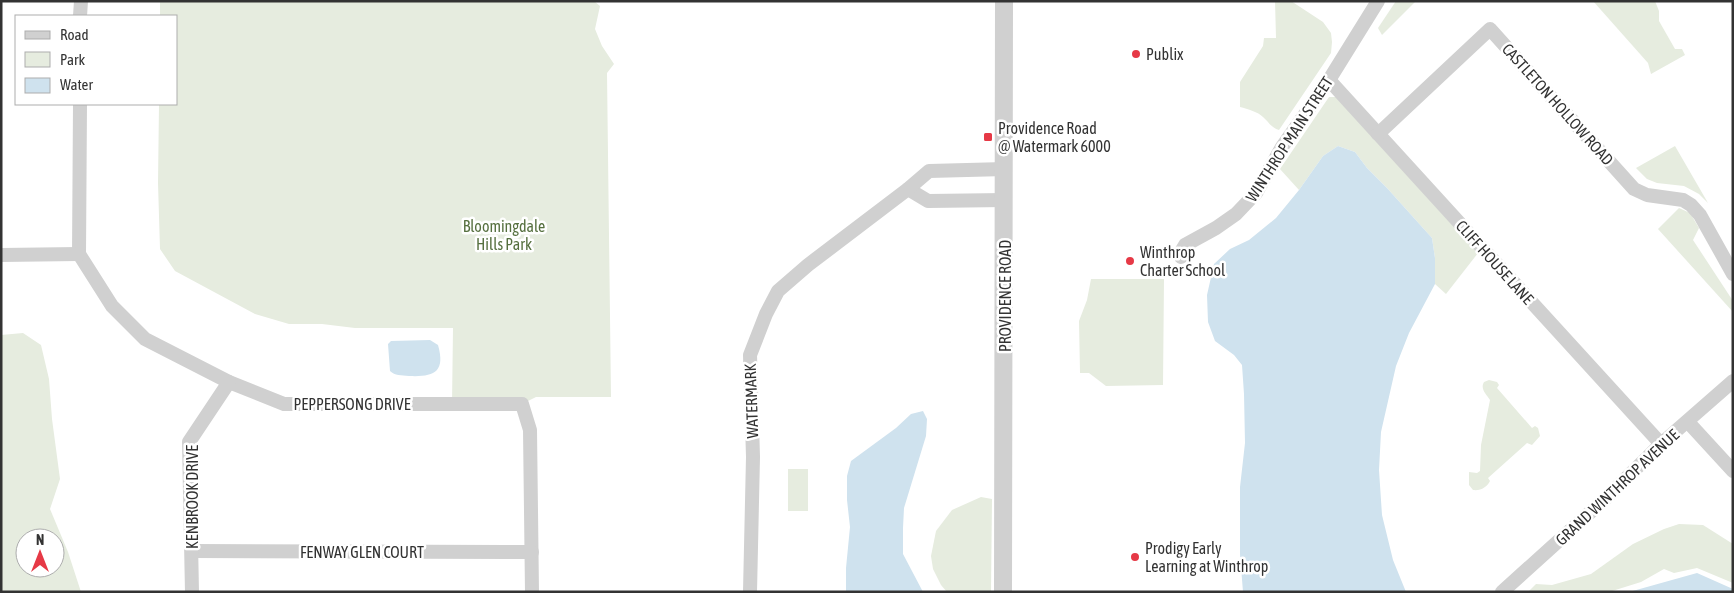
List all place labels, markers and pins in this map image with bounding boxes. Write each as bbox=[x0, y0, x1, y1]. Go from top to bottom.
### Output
place label: Publix bbox=[1146, 45, 1184, 63]
marker: Publix bbox=[1130, 48, 1142, 60]
place label: Providence Road @ Watermark 6000 bbox=[998, 119, 1111, 155]
marker: Providence Road @ Watermark 6000 bbox=[982, 131, 994, 143]
place label: Winthrop Charter School bbox=[1140, 243, 1226, 279]
marker: Winthrop Charter School bbox=[1124, 255, 1136, 267]
place label: Prodigy Early Learning at Winthrop bbox=[1145, 539, 1268, 576]
marker: Prodigy Early Learning at Winthrop bbox=[1129, 551, 1141, 563]

